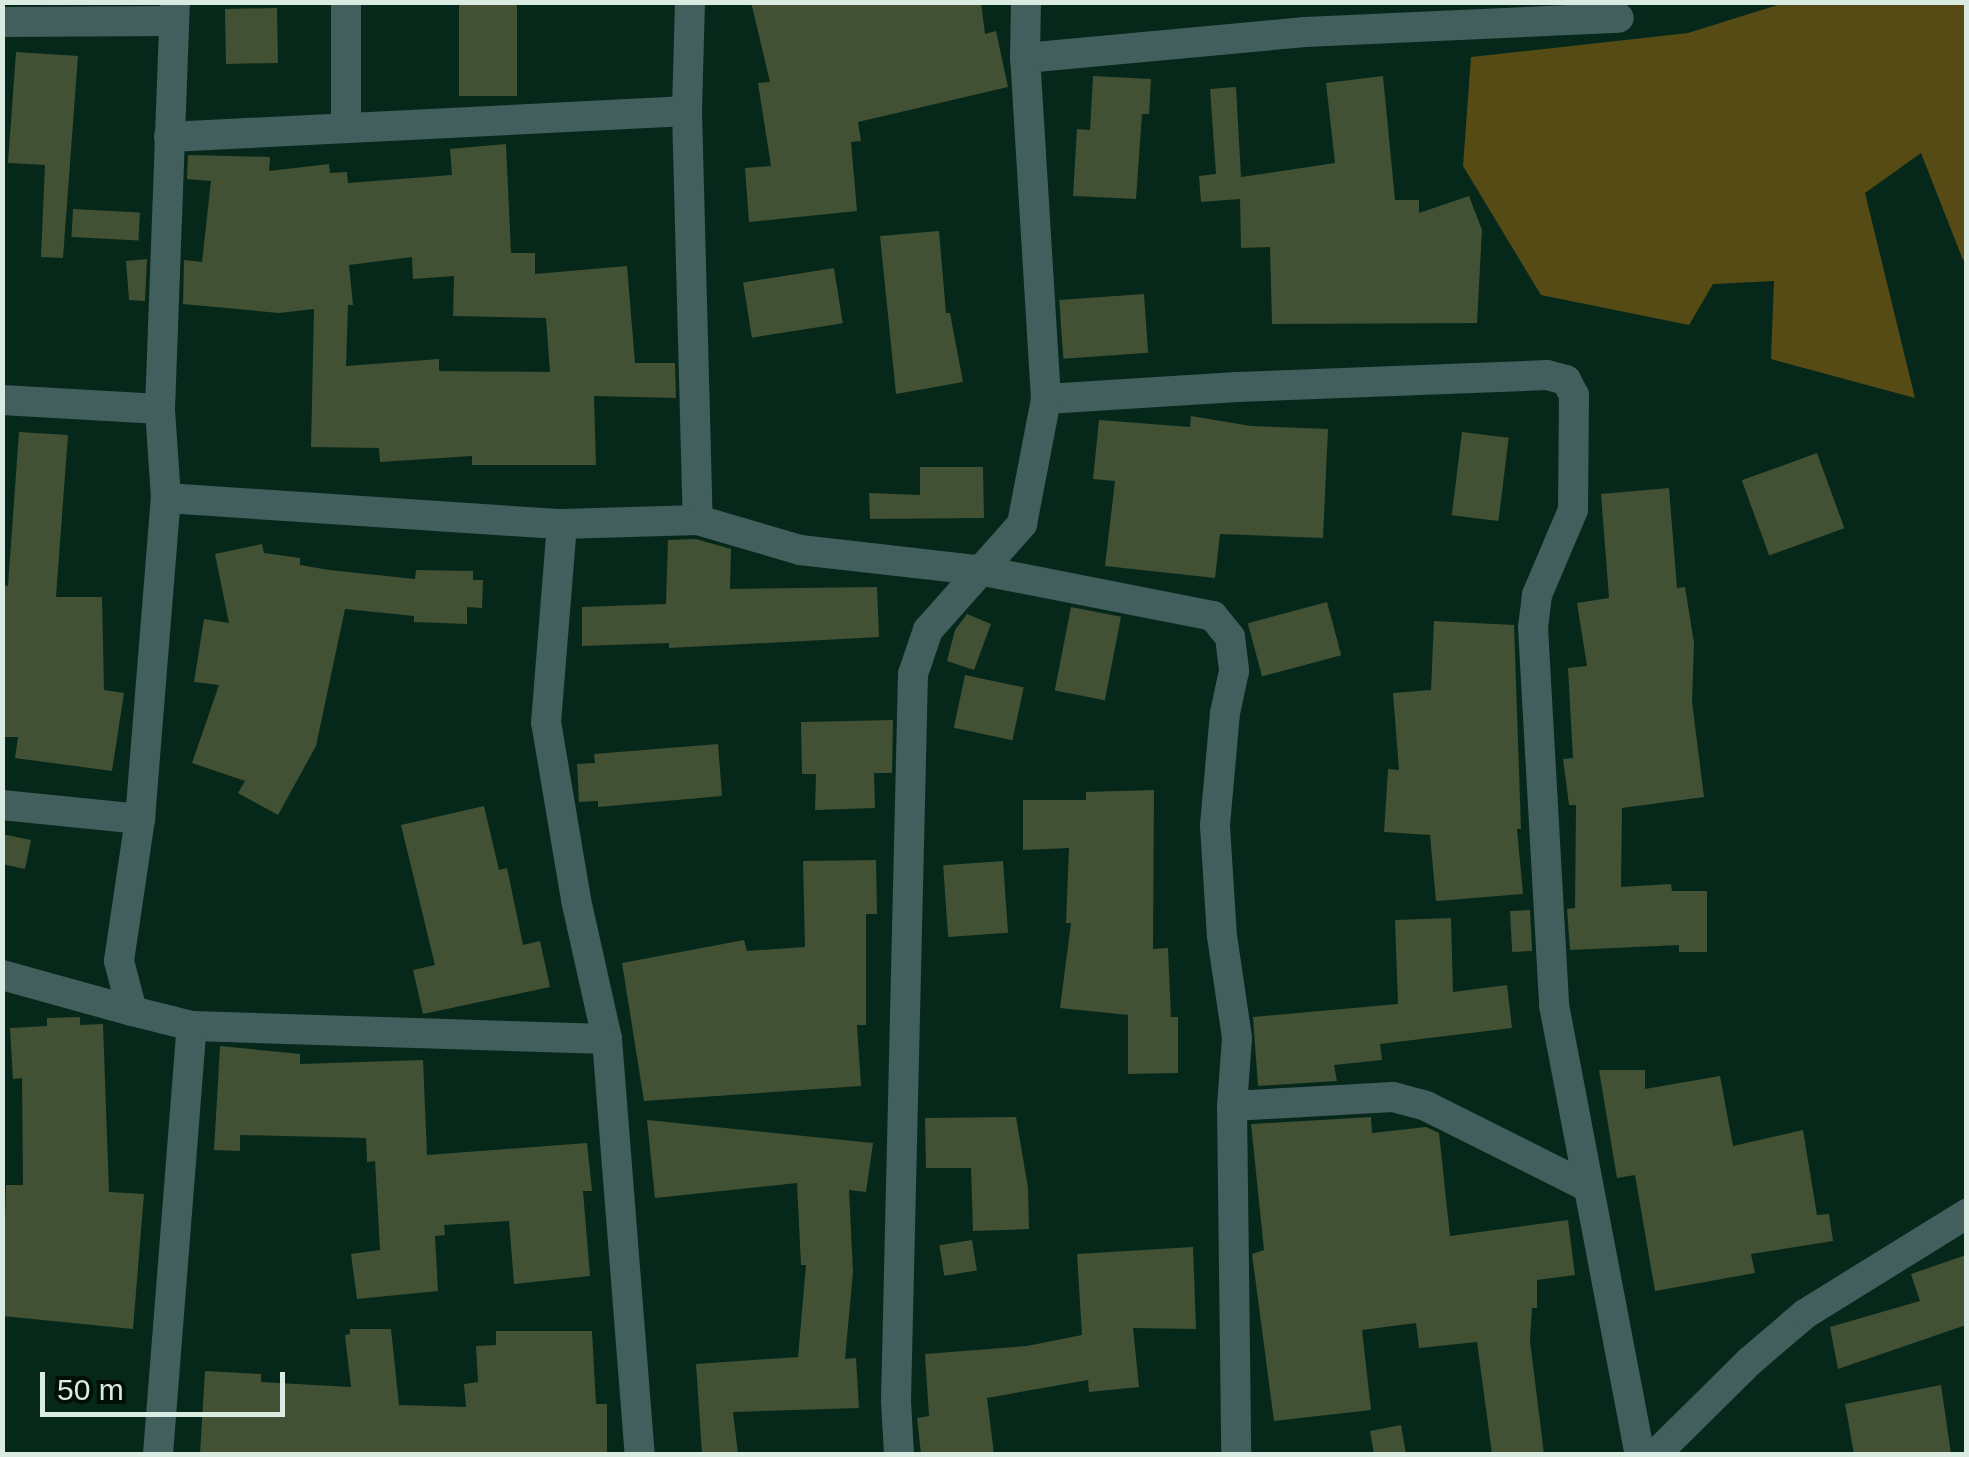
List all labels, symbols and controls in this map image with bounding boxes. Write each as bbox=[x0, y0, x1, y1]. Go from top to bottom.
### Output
scale bar bbox=[45, 1352, 290, 1414]
text: 50 m bbox=[57, 1373, 124, 1406]

